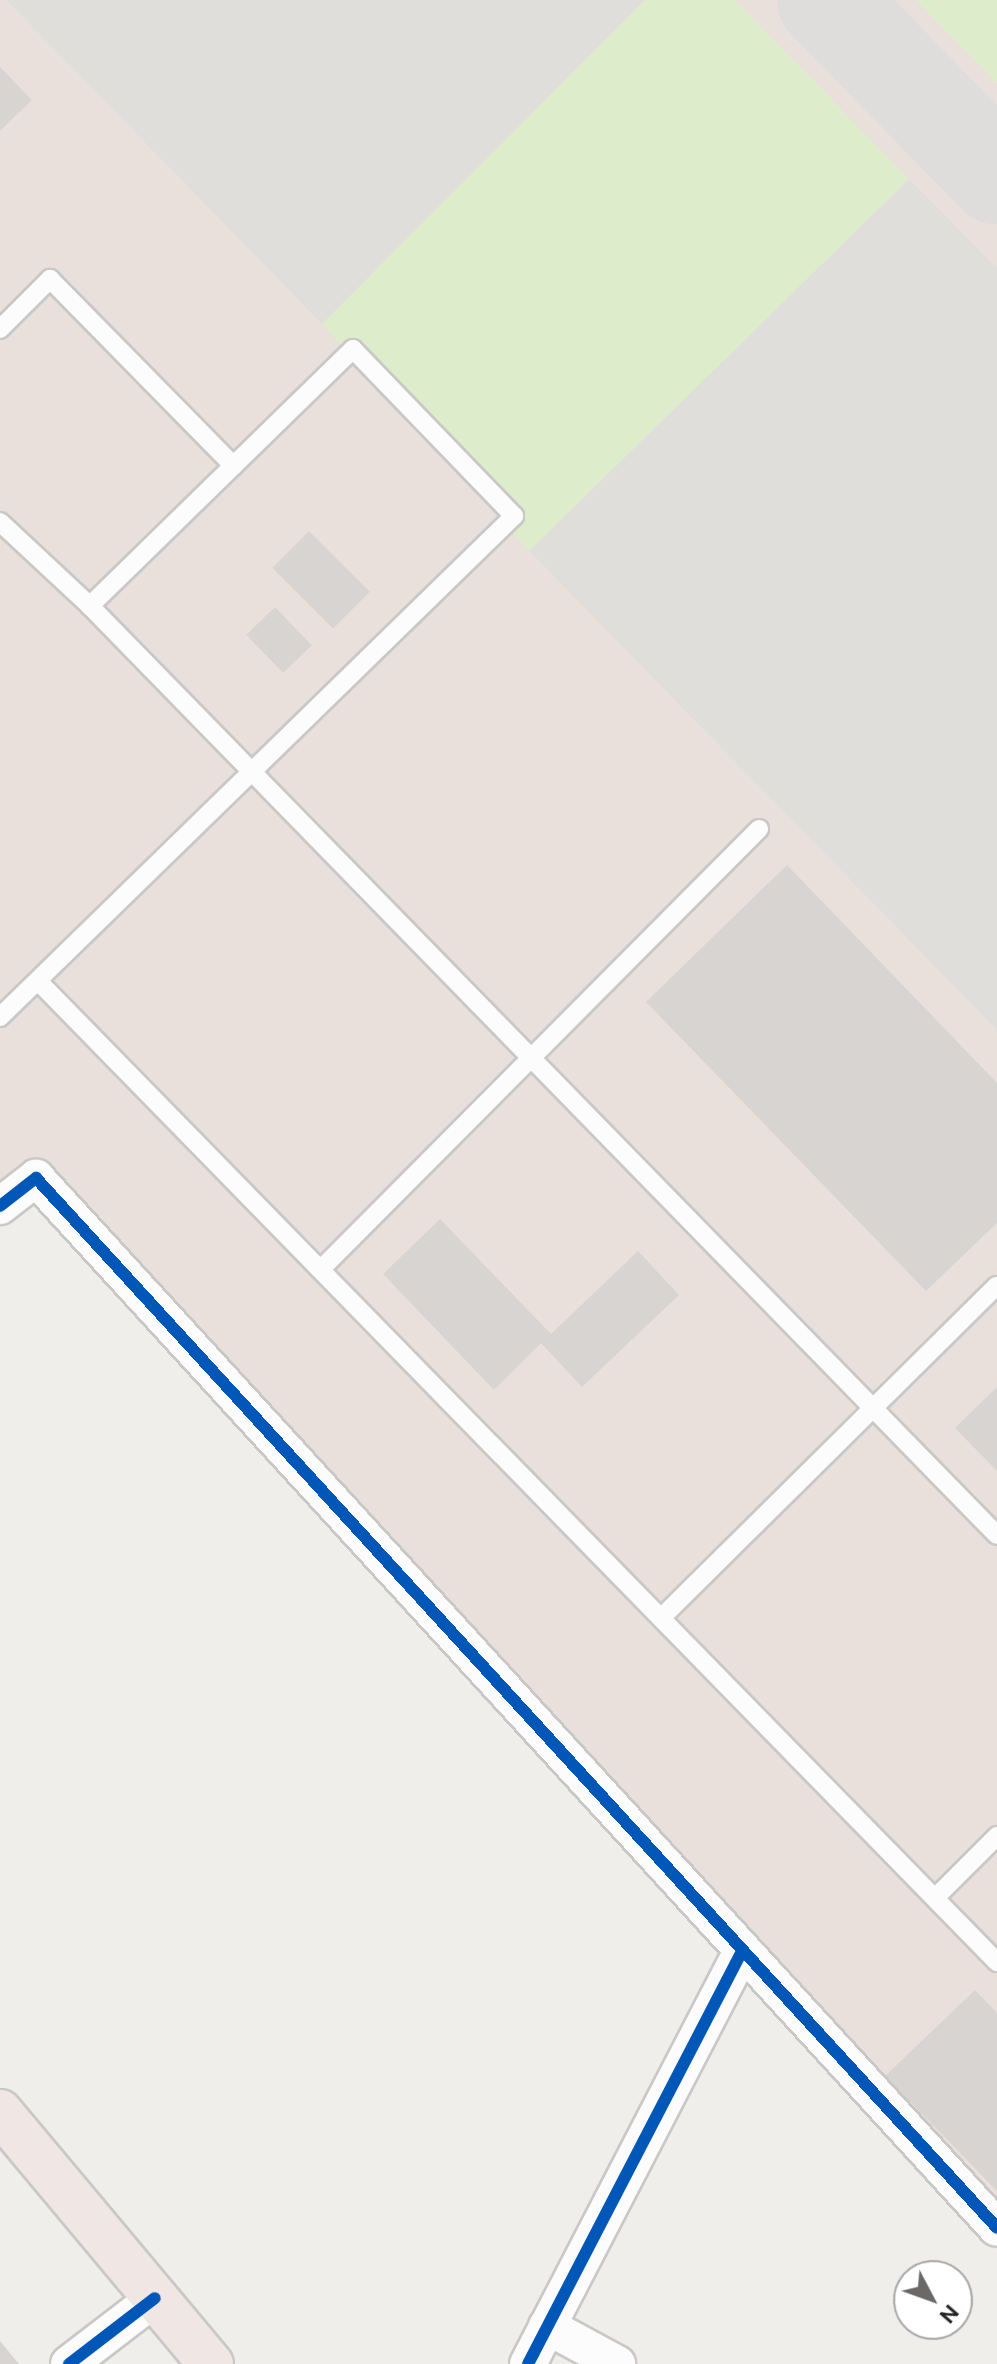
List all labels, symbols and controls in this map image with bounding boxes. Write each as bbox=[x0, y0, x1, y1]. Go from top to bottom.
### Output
north arrow bbox=[893, 2260, 973, 2340]
text: N bbox=[935, 2300, 965, 2329]

